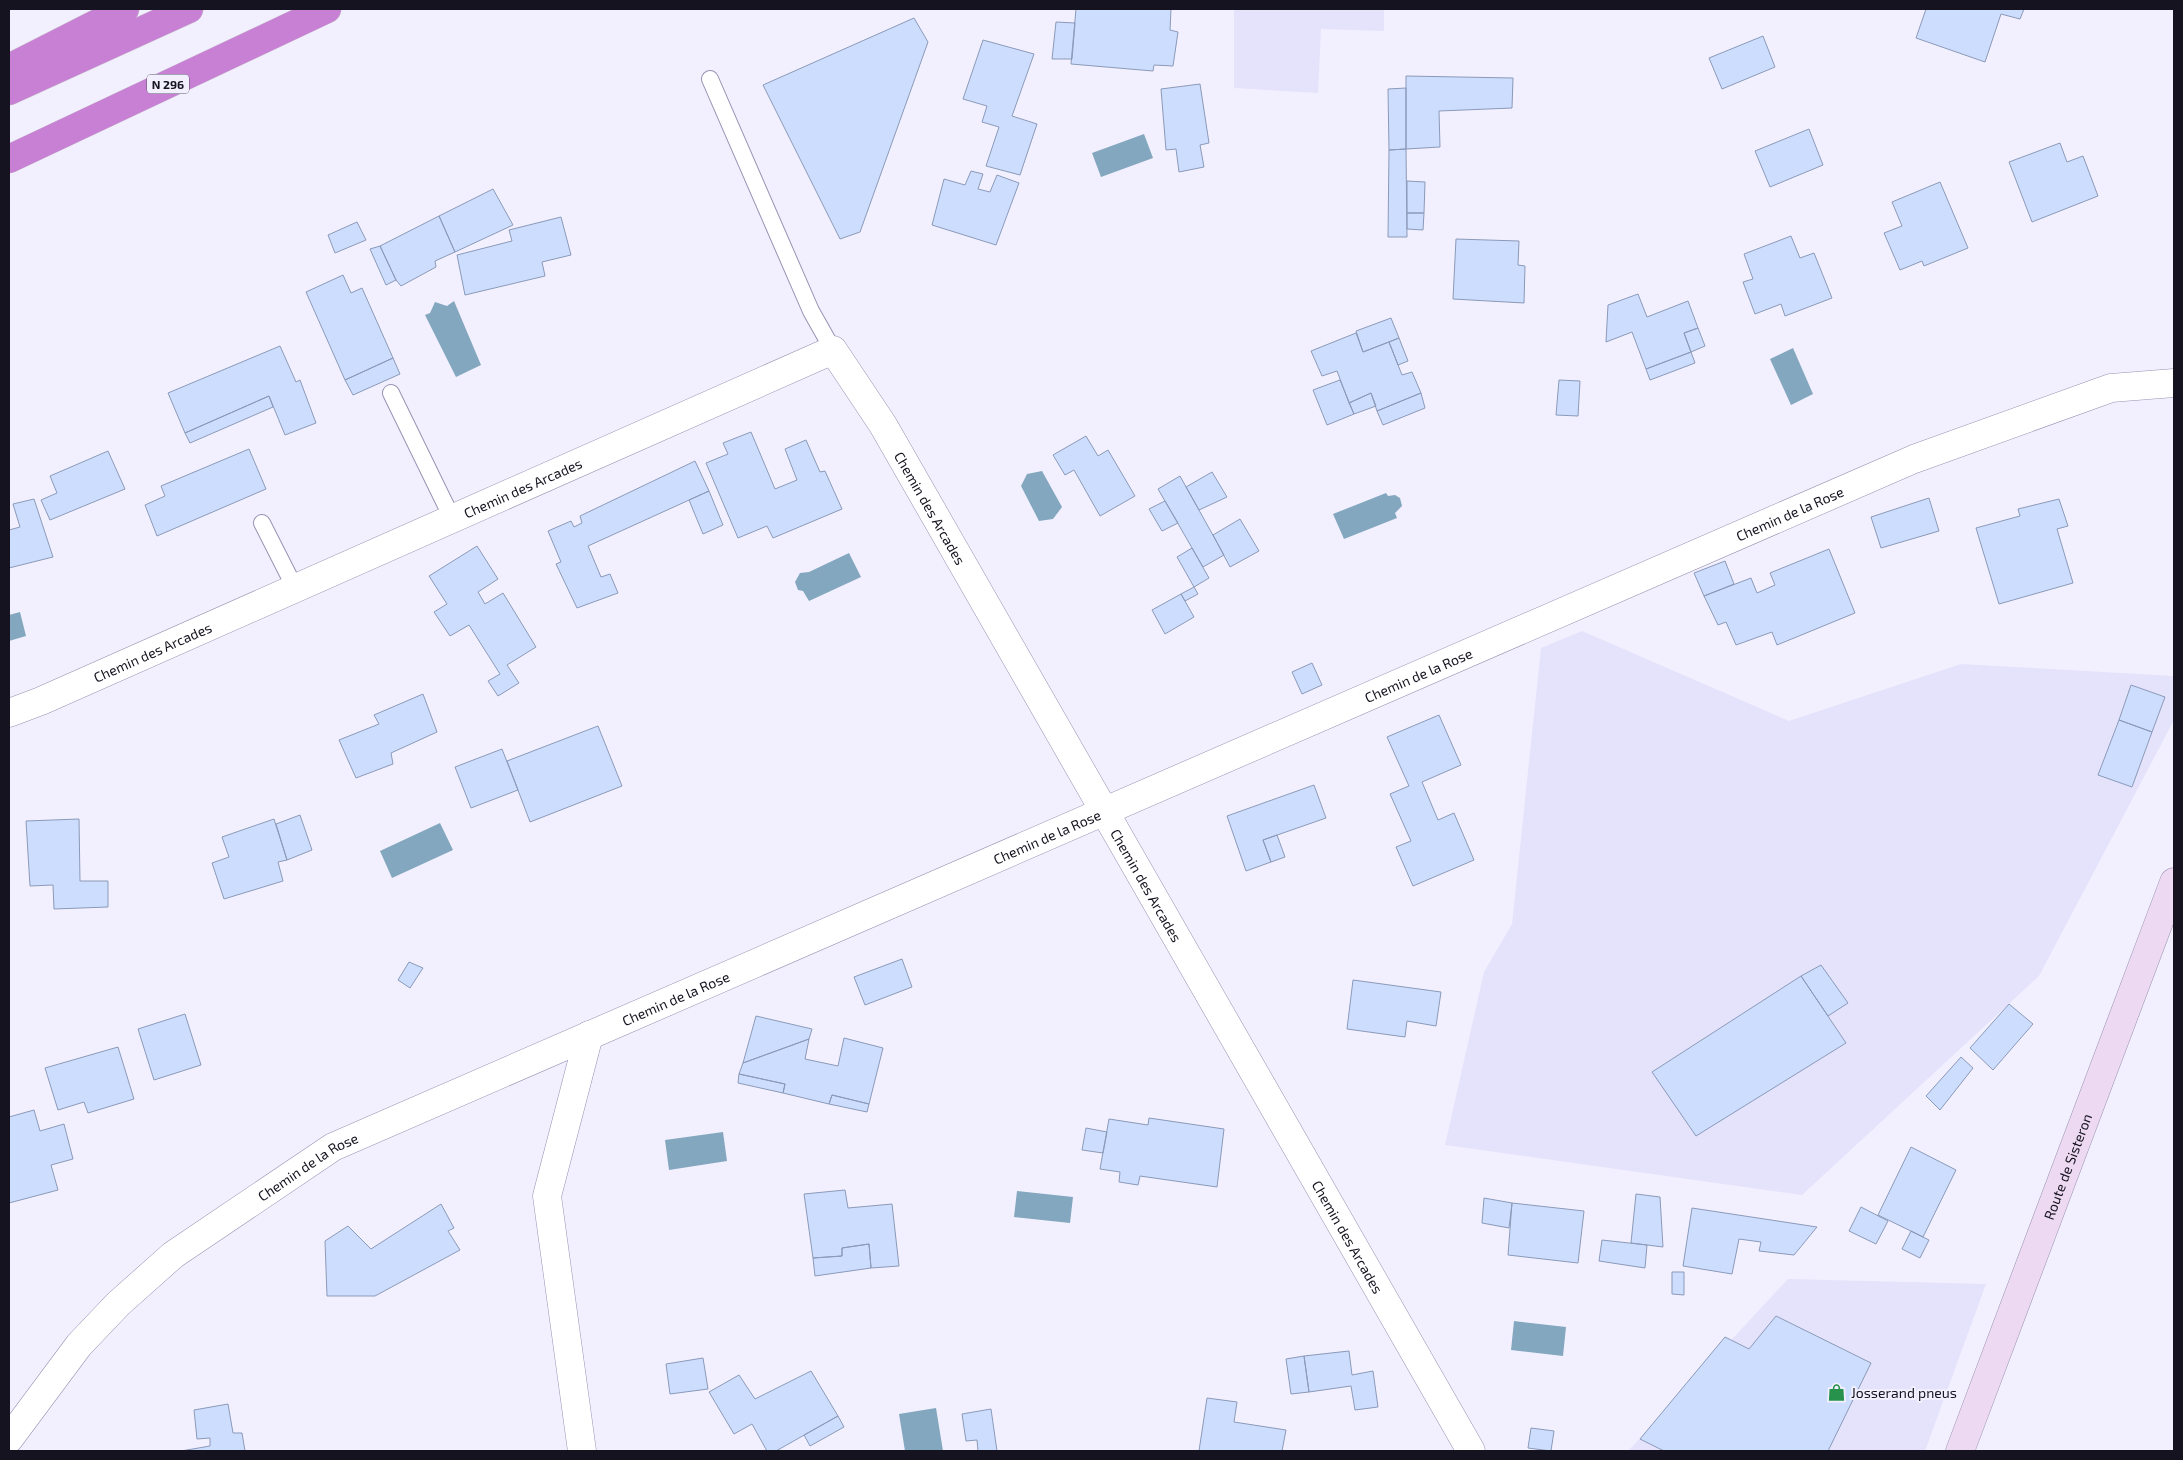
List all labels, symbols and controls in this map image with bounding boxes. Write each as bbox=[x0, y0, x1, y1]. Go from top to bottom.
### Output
road number: N 296 bbox=[147, 74, 189, 94]
street label: Chemin des Arcades bbox=[891, 448, 970, 567]
street label: Chemin des Arcades bbox=[461, 454, 584, 521]
street label: Chemin de la Rose bbox=[1733, 482, 1846, 544]
street label: Chemin des Arcades bbox=[91, 618, 214, 685]
street label: Chemin de la Rose bbox=[1362, 644, 1475, 706]
street label: Chemin de la Rose bbox=[990, 806, 1103, 867]
street label: Chemin des Arcades bbox=[1108, 826, 1186, 945]
street label: Chemin de la Rose bbox=[619, 967, 732, 1029]
street label: Route de Sisteron bbox=[2039, 1111, 2095, 1222]
street label: Chemin de la Rose bbox=[254, 1129, 360, 1204]
street label: Chemin des Arcades bbox=[1309, 1177, 1387, 1296]
shop icon: Josserand pneus bbox=[1827, 1382, 1847, 1402]
place label: Josserand pneus bbox=[1851, 1384, 1957, 1401]

